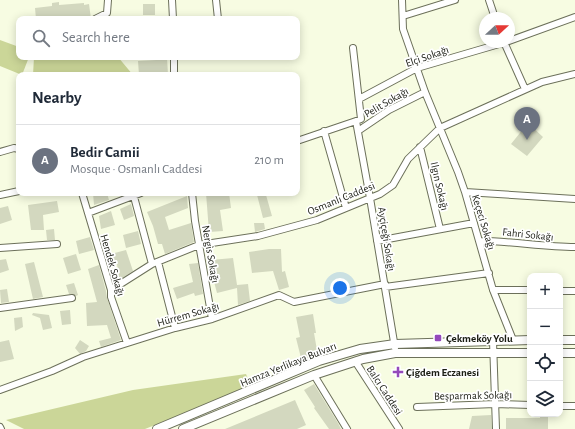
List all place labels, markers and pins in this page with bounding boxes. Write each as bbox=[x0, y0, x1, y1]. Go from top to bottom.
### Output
pin: A bbox=[514, 107, 540, 140]
marker: Çekmeköy Yolu bbox=[433, 333, 443, 343]
place label: Çekmeköy Yolu bbox=[446, 333, 513, 344]
marker: Çiğdem Eczanesi bbox=[393, 367, 403, 377]
place label: Çiğdem Eczanesi bbox=[406, 367, 479, 378]

